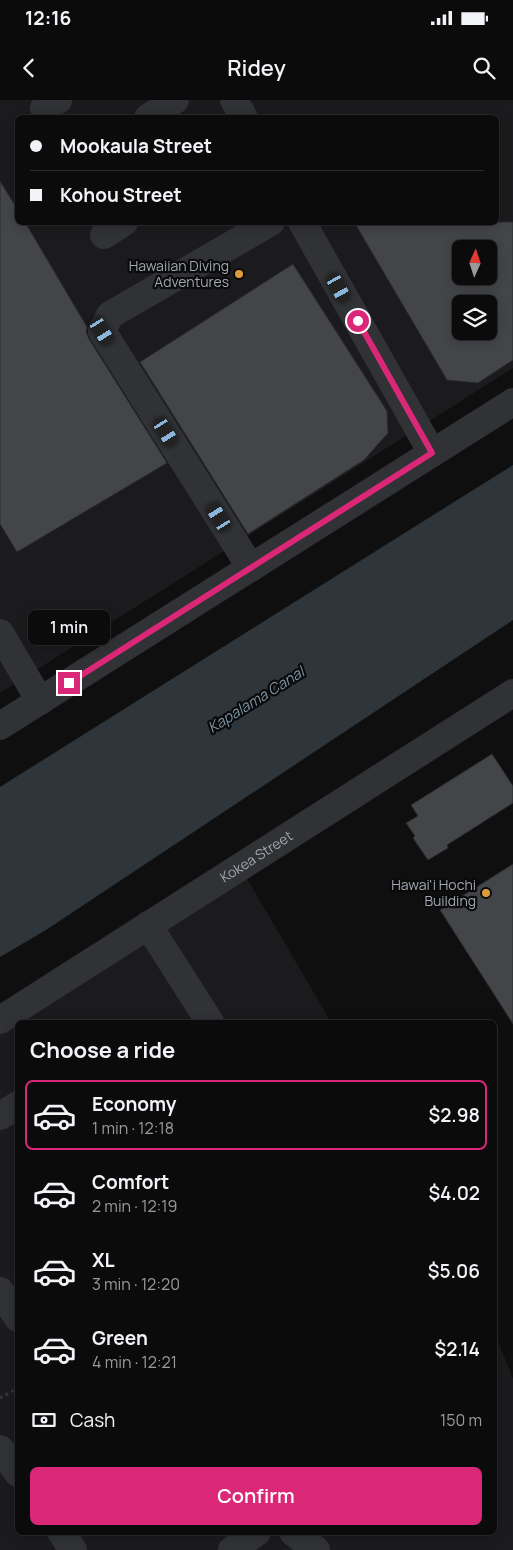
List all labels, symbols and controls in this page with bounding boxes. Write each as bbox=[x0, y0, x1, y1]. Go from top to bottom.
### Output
text: 12:16 bbox=[25, 5, 71, 31]
text: Ridey bbox=[227, 53, 286, 83]
icon: back bbox=[15, 54, 43, 82]
icon: search bbox=[470, 54, 498, 82]
text: Mookaula Street bbox=[60, 133, 212, 159]
text: Kohou Street bbox=[60, 182, 182, 208]
north arrow bbox=[452, 240, 498, 285]
map controls bbox=[452, 240, 497, 340]
place label: Hawaiian Diving Adventures bbox=[129, 256, 229, 291]
marker: Hawaiian Diving Adventures bbox=[233, 268, 245, 280]
car bbox=[325, 271, 352, 305]
button: layers bbox=[452, 295, 497, 340]
route start bbox=[347, 310, 369, 332]
car bbox=[87, 314, 116, 348]
car bbox=[151, 415, 180, 449]
car bbox=[204, 500, 233, 534]
callout: 1 min bbox=[28, 610, 110, 646]
text: 1 min bbox=[50, 616, 88, 638]
water label: Kapalama Canal bbox=[203, 660, 310, 738]
route end bbox=[58, 672, 80, 694]
street label: Kokea Street bbox=[216, 826, 296, 886]
place label: Hawai'i Hochi Building bbox=[391, 875, 476, 910]
marker: Hawai'i Hochi Building bbox=[480, 887, 492, 899]
text: Choose a ride bbox=[30, 1035, 175, 1065]
text: Economy bbox=[92, 1091, 176, 1117]
icon: car bbox=[32, 1093, 77, 1138]
text: $2.98 bbox=[428, 1102, 480, 1128]
text: 1 min · 12:18 bbox=[92, 1117, 174, 1139]
text: Comfort bbox=[92, 1169, 169, 1195]
icon: car bbox=[32, 1171, 77, 1216]
text: $4.02 bbox=[428, 1180, 480, 1206]
text: 2 min · 12:19 bbox=[92, 1195, 177, 1217]
text: XL bbox=[92, 1247, 115, 1273]
icon: car bbox=[32, 1249, 77, 1294]
text: $5.06 bbox=[428, 1258, 480, 1284]
text: 3 min · 12:20 bbox=[92, 1273, 180, 1295]
text: Green bbox=[92, 1325, 148, 1351]
icon: car bbox=[32, 1327, 77, 1372]
text: $2.14 bbox=[435, 1336, 480, 1362]
text: 4 min · 12:21 bbox=[92, 1351, 177, 1373]
icon: cash bbox=[30, 1406, 58, 1434]
text: Cash bbox=[70, 1407, 115, 1433]
text: 150 m bbox=[440, 1409, 482, 1431]
button: Confirm bbox=[30, 1467, 482, 1525]

